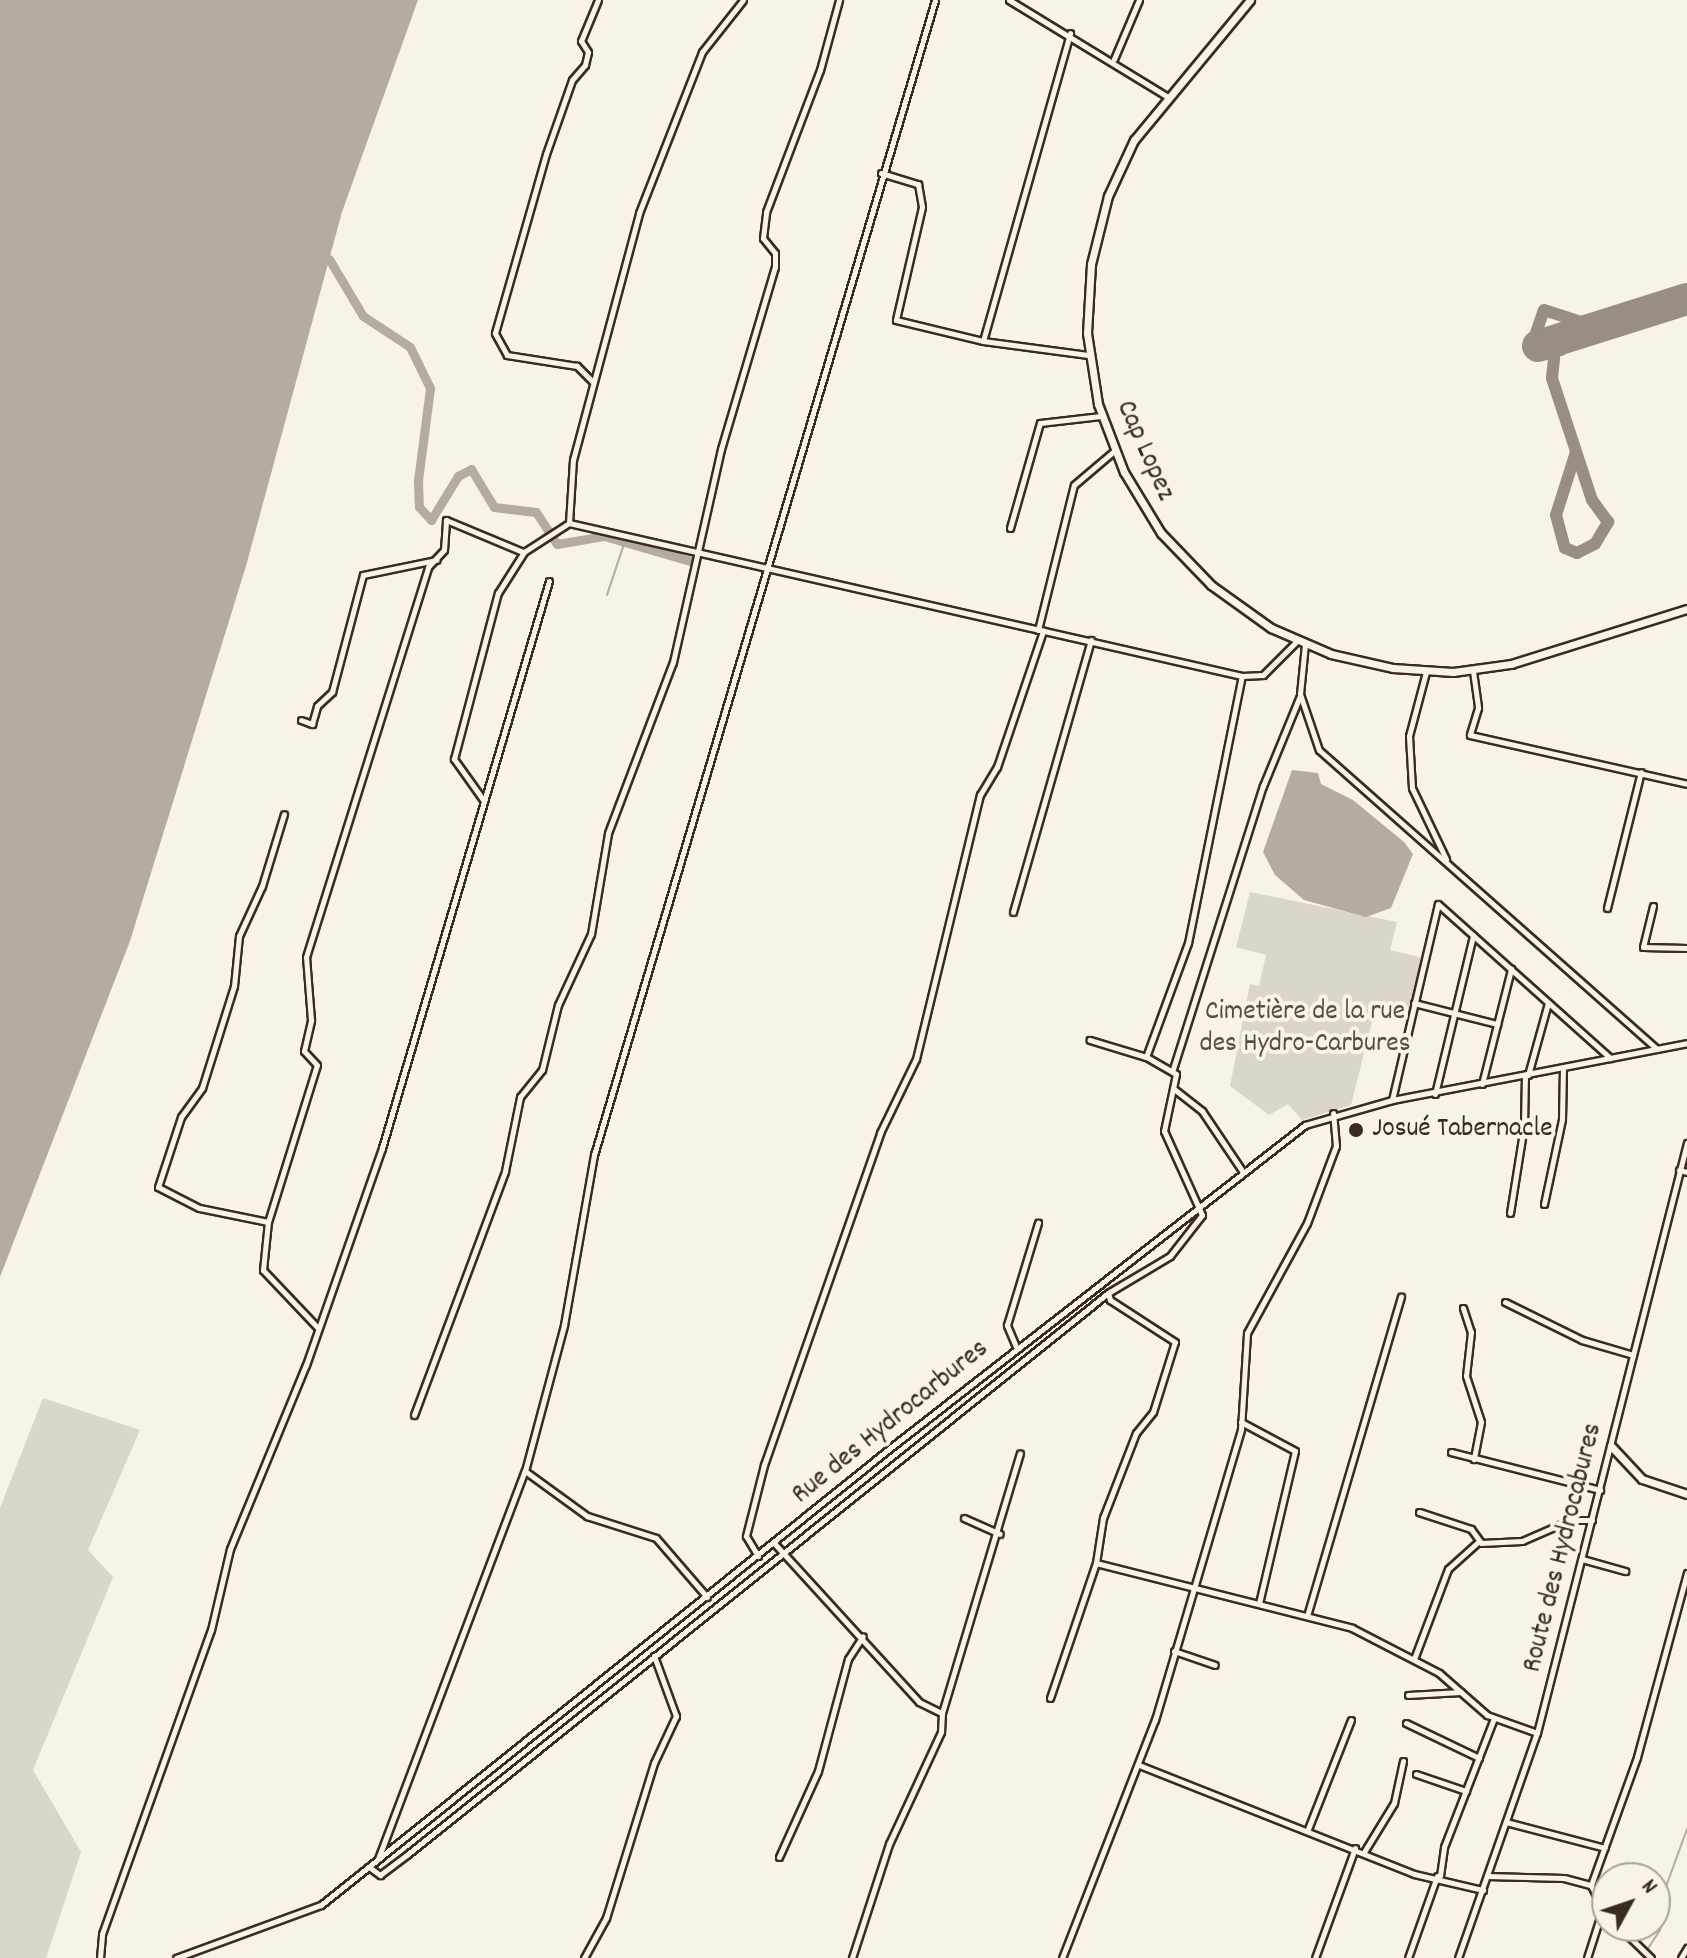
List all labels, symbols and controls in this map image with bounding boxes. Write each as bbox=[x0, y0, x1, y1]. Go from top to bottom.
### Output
street label: Cap Lopez bbox=[1107, 396, 1181, 506]
park label: Cimetière de la rue des Hydro-Carbures bbox=[1200, 996, 1410, 1062]
place label: Josué Tabernacle bbox=[1372, 1113, 1552, 1147]
marker: Josué Tabernacle bbox=[1347, 1121, 1365, 1139]
street label: Rue des Hydrocarbures bbox=[786, 1333, 996, 1513]
street label: Route des Hydrocabures bbox=[1517, 1420, 1611, 1676]
north arrow bbox=[1591, 1862, 1671, 1942]
text: N bbox=[1633, 1873, 1664, 1902]

